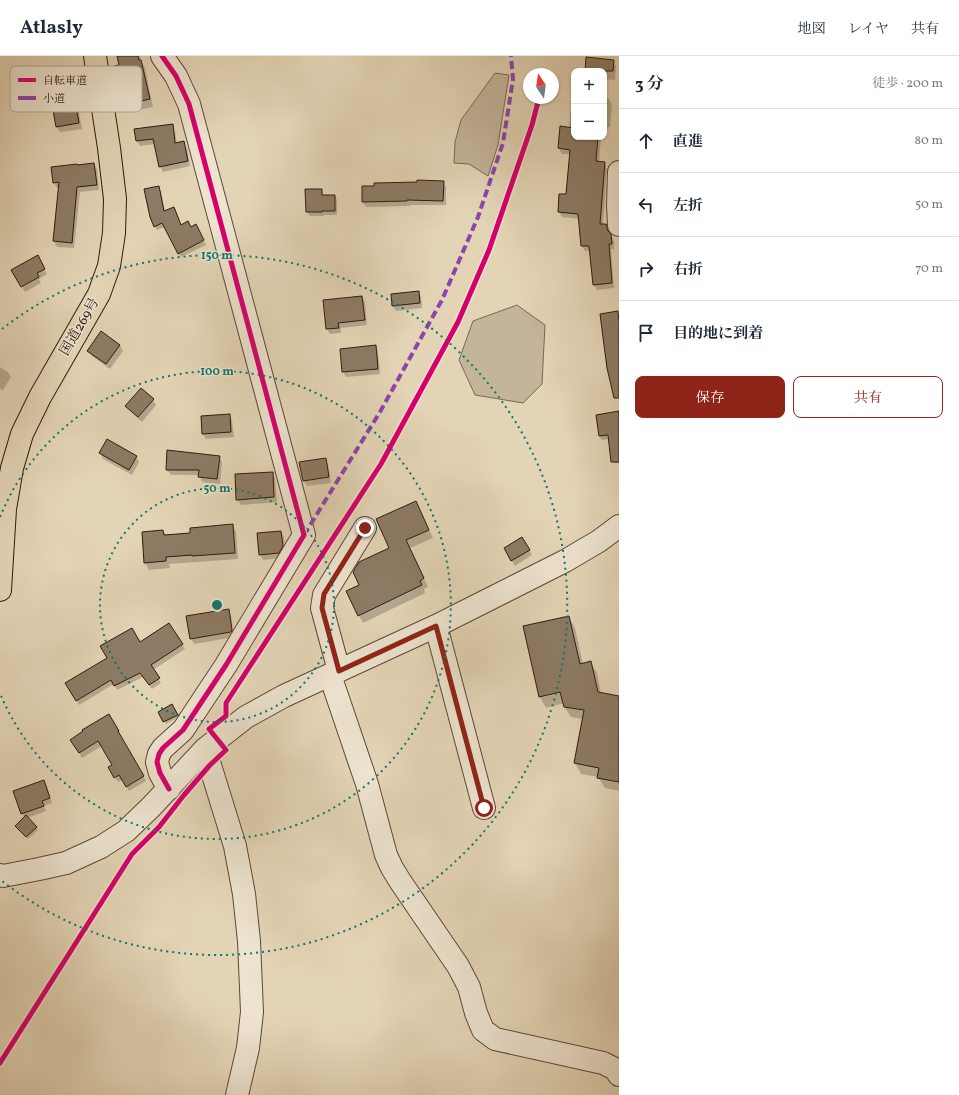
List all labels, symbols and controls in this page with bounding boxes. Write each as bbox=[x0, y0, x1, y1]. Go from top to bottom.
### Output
text: Atlasly bbox=[20, 15, 83, 41]
text: 地図 bbox=[798, 20, 826, 39]
text: レイヤ bbox=[848, 20, 889, 39]
text: 共有 bbox=[911, 20, 939, 39]
legend bbox=[10, 66, 142, 112]
north arrow bbox=[523, 68, 559, 104]
map controls bbox=[571, 68, 607, 140]
button: + bbox=[571, 68, 607, 104]
text: 3 分 bbox=[635, 73, 664, 96]
text: 自転車道 bbox=[43, 74, 87, 89]
text: 徒歩 · 200 m bbox=[872, 75, 943, 93]
text: 小道 bbox=[43, 92, 65, 107]
button: − bbox=[571, 104, 607, 140]
icon: ahead bbox=[635, 130, 657, 152]
text: 直進 bbox=[673, 132, 703, 153]
text: 80 m bbox=[914, 132, 943, 150]
icon: left bbox=[635, 194, 657, 216]
text: 左折 bbox=[673, 196, 703, 217]
text: 50 m bbox=[915, 196, 943, 214]
text: 150 m bbox=[201, 248, 233, 264]
icon: right bbox=[635, 258, 657, 280]
text: 右折 bbox=[673, 260, 703, 281]
text: 70 m bbox=[915, 260, 943, 278]
street label: 国道269号 bbox=[56, 295, 104, 359]
icon: arrive bbox=[635, 322, 657, 344]
text: 目的地に到着 bbox=[673, 324, 763, 345]
text: 100 m bbox=[200, 364, 234, 380]
button: 保存 bbox=[635, 376, 785, 418]
button: 共有 bbox=[793, 376, 943, 418]
text: 50 m bbox=[203, 481, 231, 497]
route end bbox=[356, 519, 374, 537]
centre of rings bbox=[210, 598, 224, 612]
route start bbox=[475, 799, 493, 817]

